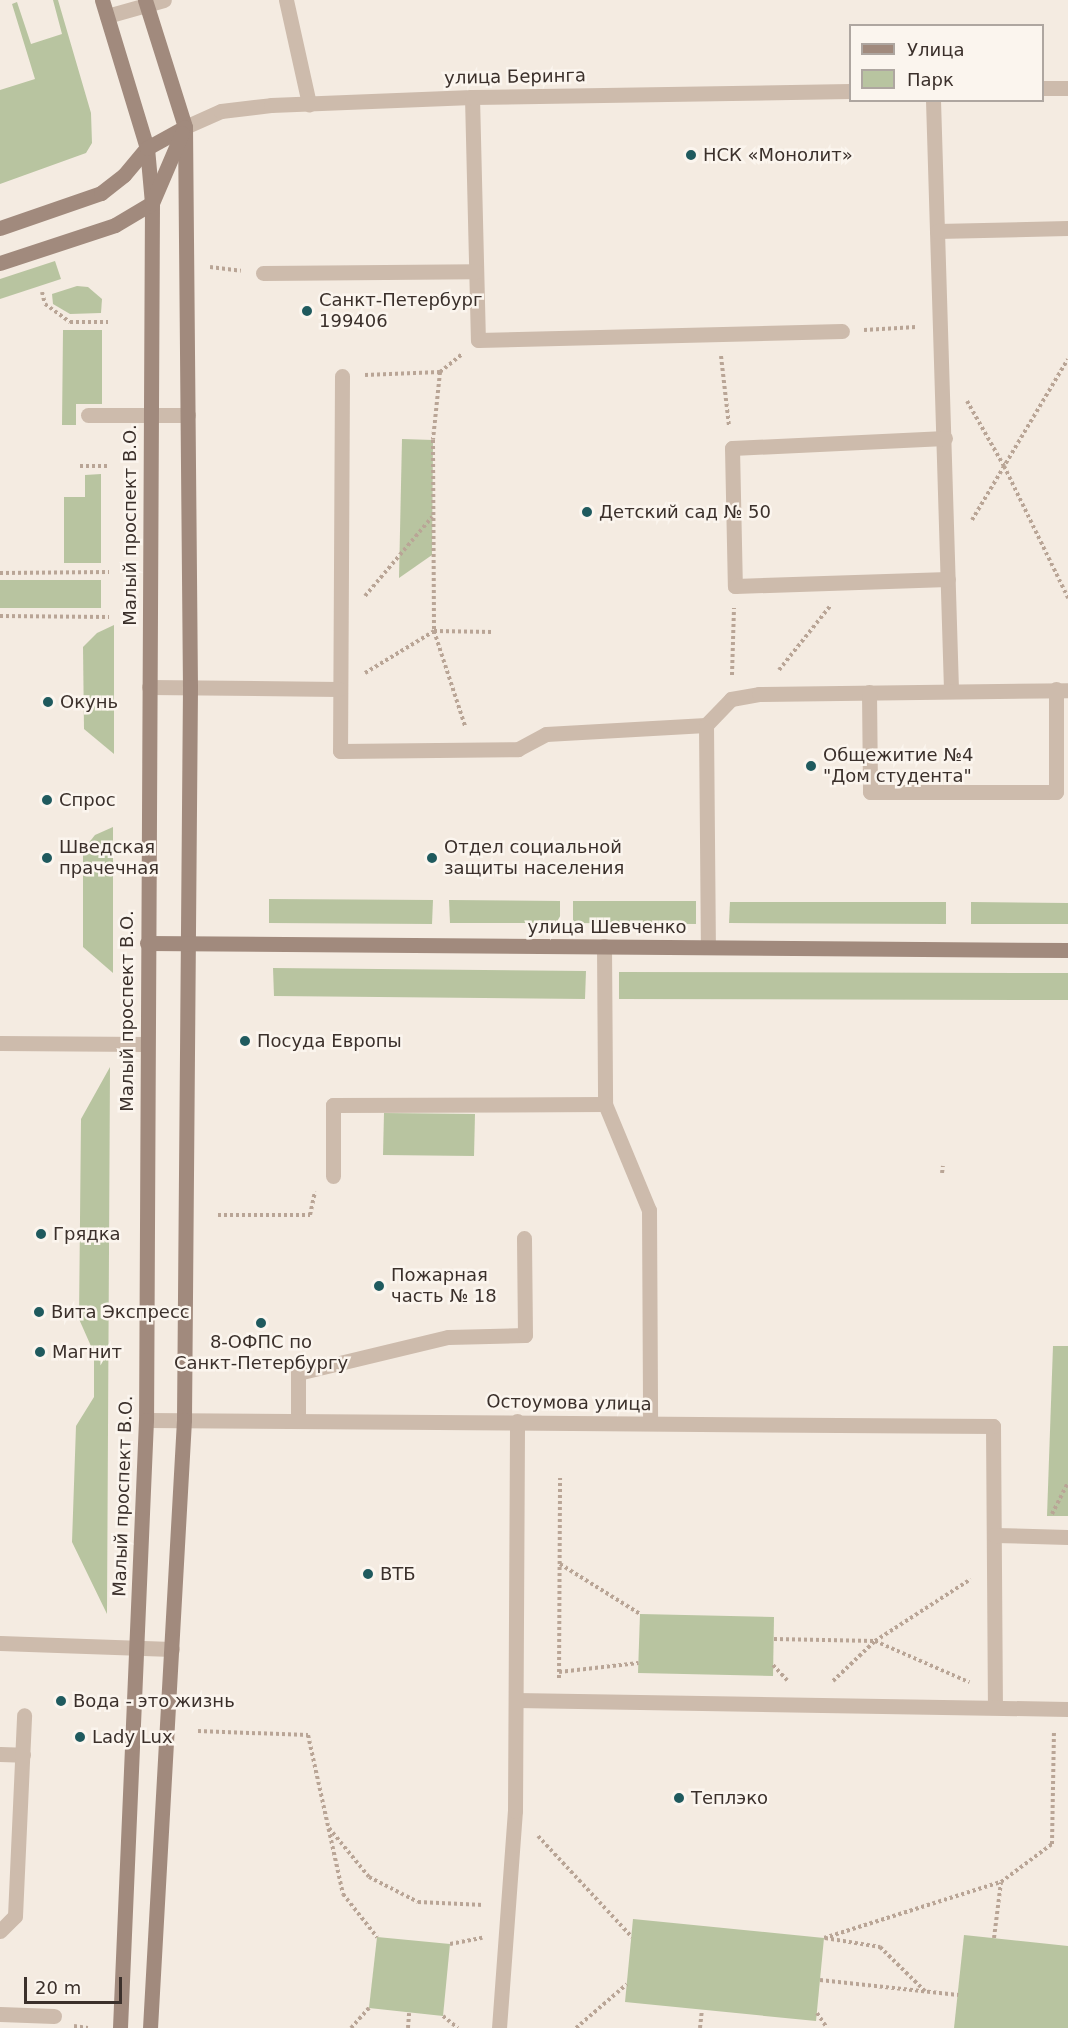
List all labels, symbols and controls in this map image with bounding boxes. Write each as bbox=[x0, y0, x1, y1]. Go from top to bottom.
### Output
legend bbox=[849, 24, 1044, 102]
text: Улица bbox=[907, 39, 964, 60]
street label: улица Беринга bbox=[444, 65, 586, 89]
text: Парк bbox=[907, 69, 954, 90]
place label: НСК «Монолит» bbox=[703, 144, 853, 166]
marker: НСК «Монолит» bbox=[684, 148, 698, 162]
place label: Санкт-Петербург 199406 bbox=[319, 290, 482, 332]
marker: Санкт-Петербург 199406 bbox=[300, 304, 314, 318]
street label: Малый проспект В.О. bbox=[119, 424, 141, 626]
place label: Детский сад № 50 bbox=[599, 501, 771, 523]
marker: Детский сад № 50 bbox=[580, 505, 594, 519]
place label: Окунь bbox=[60, 691, 118, 713]
marker: Окунь bbox=[41, 695, 55, 709]
place label: Общежитие №4 "Дом студента" bbox=[823, 745, 973, 788]
marker: Общежитие №4 "Дом студента" bbox=[804, 759, 818, 773]
place label: Спрос bbox=[59, 789, 116, 811]
marker: Спрос bbox=[40, 793, 54, 807]
place label: Шведская прачечная bbox=[59, 837, 159, 880]
place label: Отдел социальной защиты населения bbox=[444, 837, 624, 880]
marker: Шведская прачечная bbox=[40, 851, 54, 865]
marker: Отдел социальной защиты населения bbox=[425, 851, 439, 865]
street label: Малый проспект В.О. bbox=[116, 910, 138, 1112]
street label: улица Шевченко bbox=[527, 916, 687, 938]
place label: Посуда Европы bbox=[257, 1030, 402, 1052]
marker: Посуда Европы bbox=[238, 1034, 252, 1048]
place label: Грядка bbox=[53, 1223, 121, 1245]
marker: Грядка bbox=[34, 1227, 48, 1241]
place label: Пожарная часть № 18 bbox=[391, 1265, 497, 1308]
marker: Пожарная часть № 18 bbox=[372, 1279, 386, 1293]
place label: Вита Экспресс bbox=[51, 1301, 190, 1323]
marker: Вита Экспресс bbox=[32, 1305, 46, 1319]
marker: 8-ОФПС по Санкт-Петербургу bbox=[254, 1316, 268, 1330]
place label: 8-ОФПС по Санкт-Петербургу bbox=[174, 1332, 348, 1374]
place label: Магнит bbox=[52, 1341, 122, 1363]
marker: Магнит bbox=[33, 1345, 47, 1359]
street label: Остоумова улица bbox=[486, 1391, 652, 1415]
street label: Малый проспект В.О. bbox=[109, 1395, 137, 1597]
place label: ВТБ bbox=[380, 1563, 416, 1585]
marker: ВТБ bbox=[361, 1567, 375, 1581]
place label: Вода - это жизнь bbox=[73, 1690, 235, 1712]
marker: Вода - это жизнь bbox=[54, 1694, 68, 1708]
place label: Lady Lux bbox=[92, 1726, 173, 1748]
marker: Lady Lux bbox=[73, 1730, 87, 1744]
place label: Теплэко bbox=[691, 1787, 768, 1809]
marker: Теплэко bbox=[672, 1791, 686, 1805]
scale bar bbox=[27, 1965, 124, 2003]
text: 20 m bbox=[35, 1977, 81, 1998]

